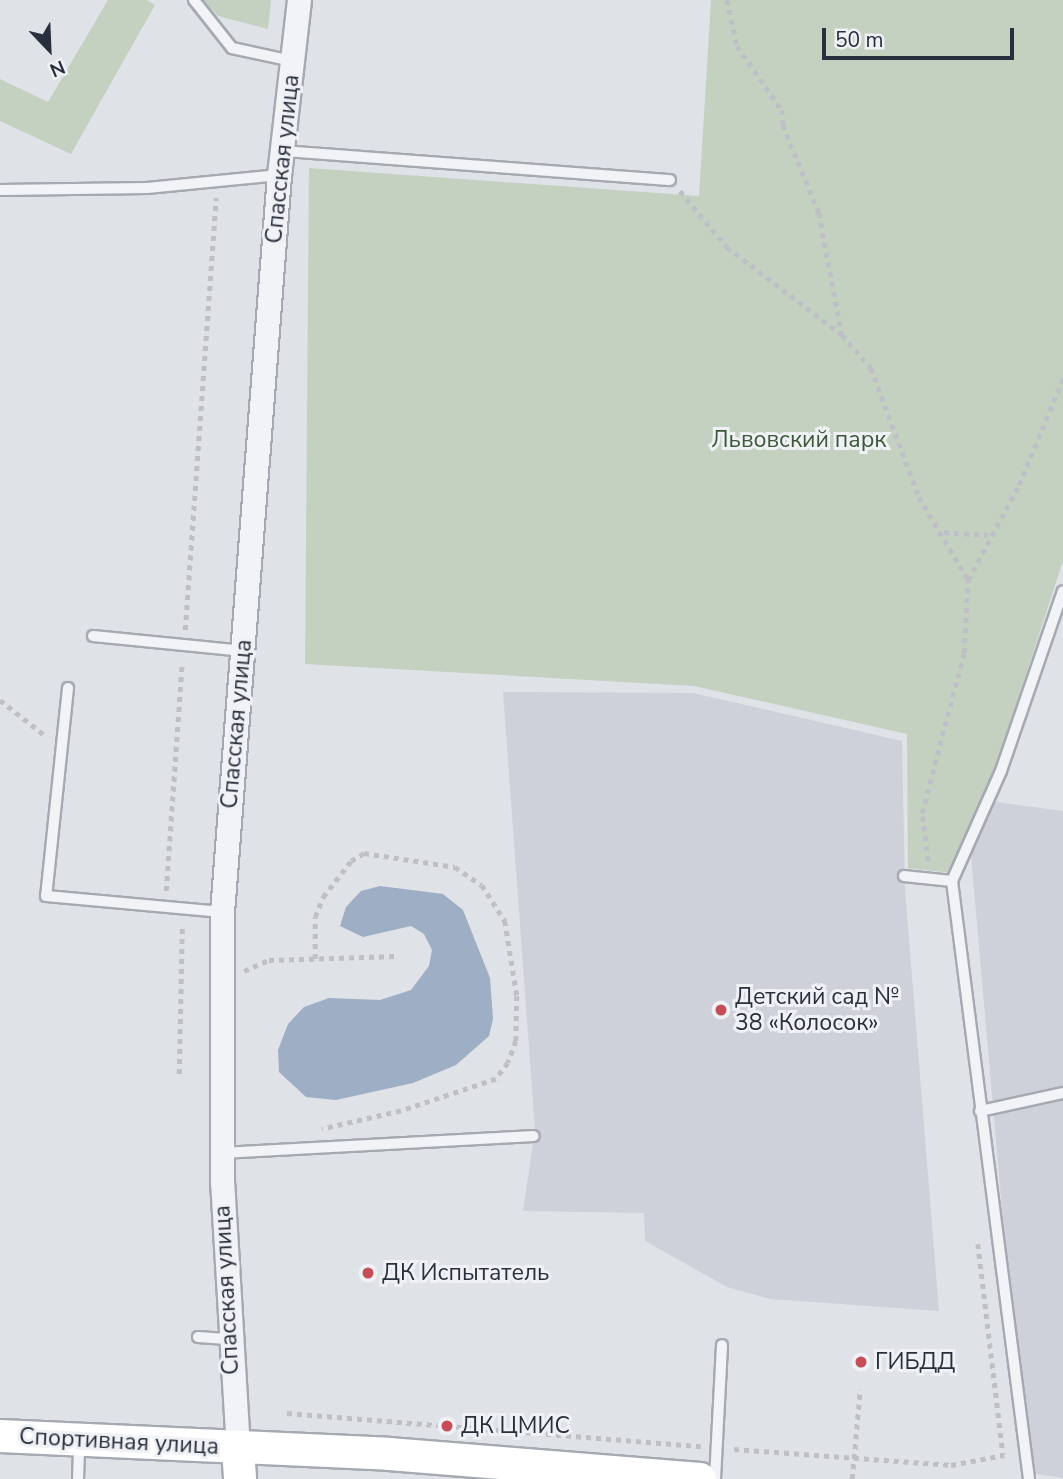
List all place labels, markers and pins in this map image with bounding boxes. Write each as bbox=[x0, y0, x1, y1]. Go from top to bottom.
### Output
place label: Детский сад № 38 «Колосок» bbox=[735, 983, 899, 1037]
marker: Детский сад № 38 «Колосок» bbox=[713, 1002, 729, 1018]
place label: ДК Испытатель bbox=[382, 1259, 549, 1287]
marker: ДК Испытатель bbox=[360, 1265, 376, 1281]
place label: ГИБДД bbox=[875, 1348, 955, 1376]
marker: ГИБДД bbox=[853, 1354, 869, 1370]
place label: ДК ЦМИС bbox=[461, 1412, 570, 1440]
marker: ДК ЦМИС bbox=[439, 1418, 455, 1434]

